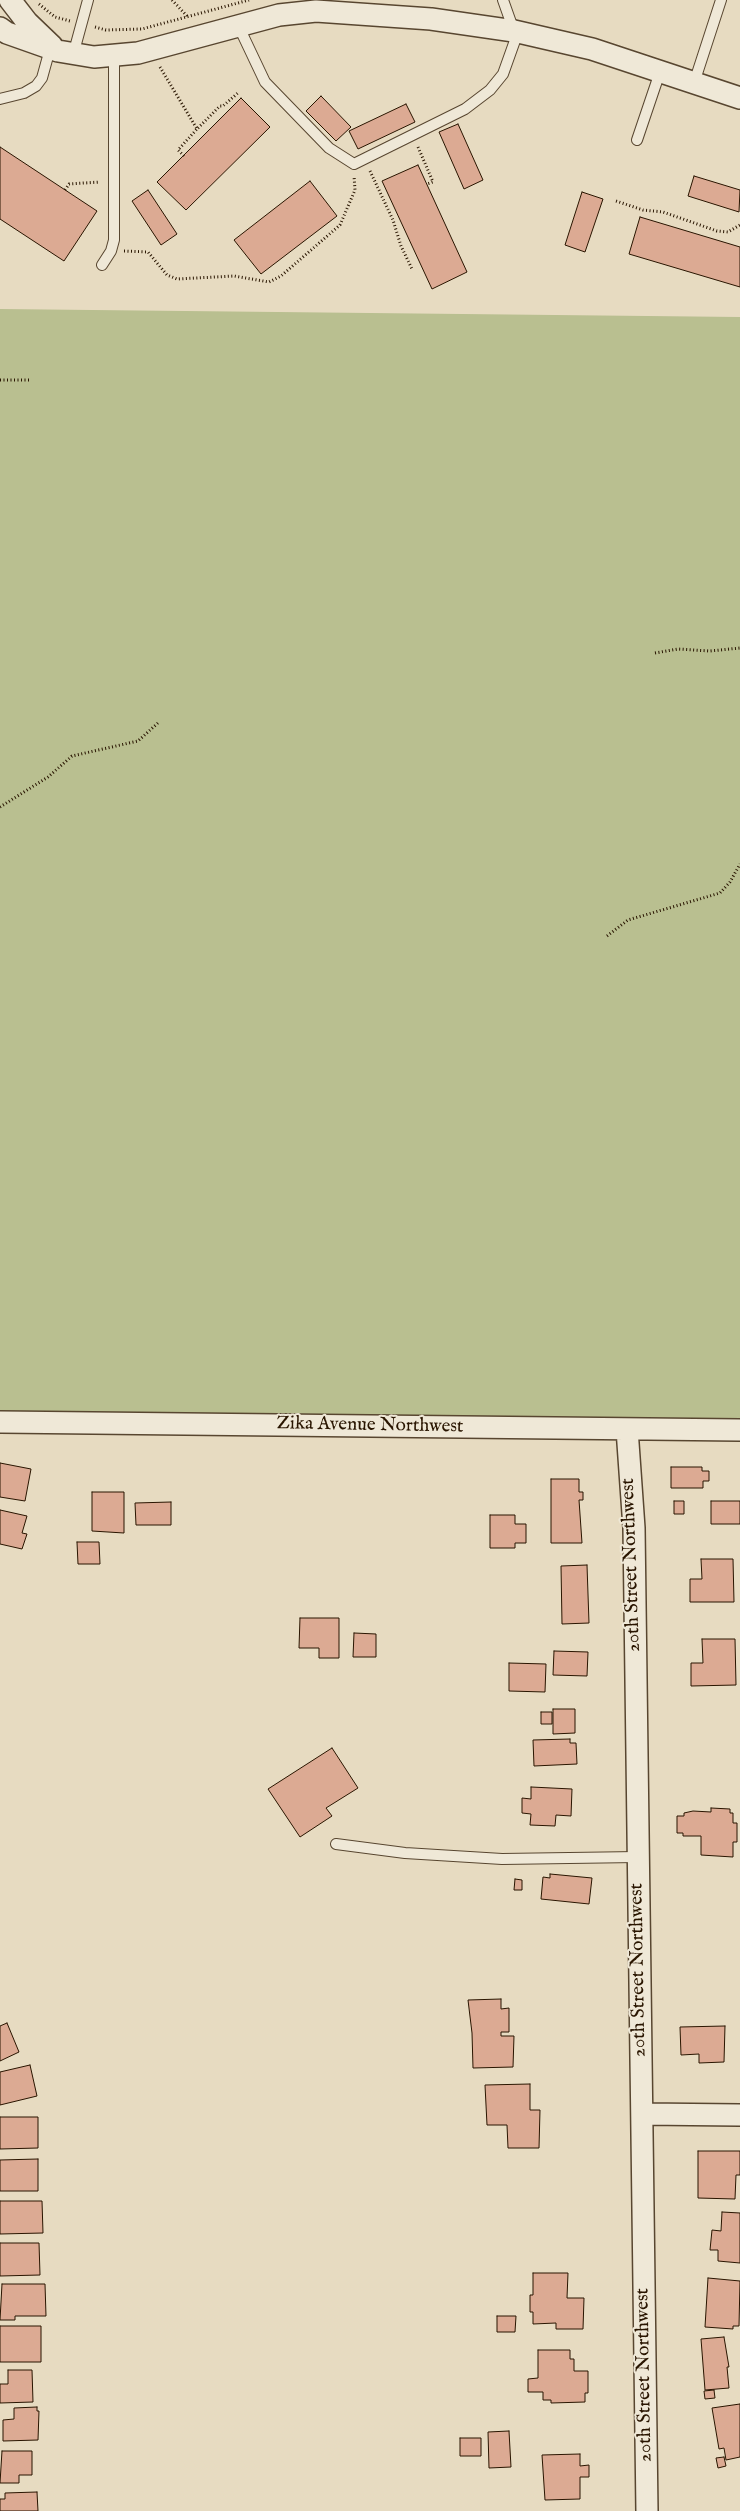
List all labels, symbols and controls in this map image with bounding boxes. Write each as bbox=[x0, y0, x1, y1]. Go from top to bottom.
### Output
street label: Zika Avenue Northwest bbox=[276, 1413, 464, 1439]
street label: 20th Street Northwest bbox=[618, 1478, 646, 1652]
street label: 20th Street Northwest bbox=[626, 1883, 652, 2057]
street label: 20th Street Northwest bbox=[632, 2288, 658, 2462]

